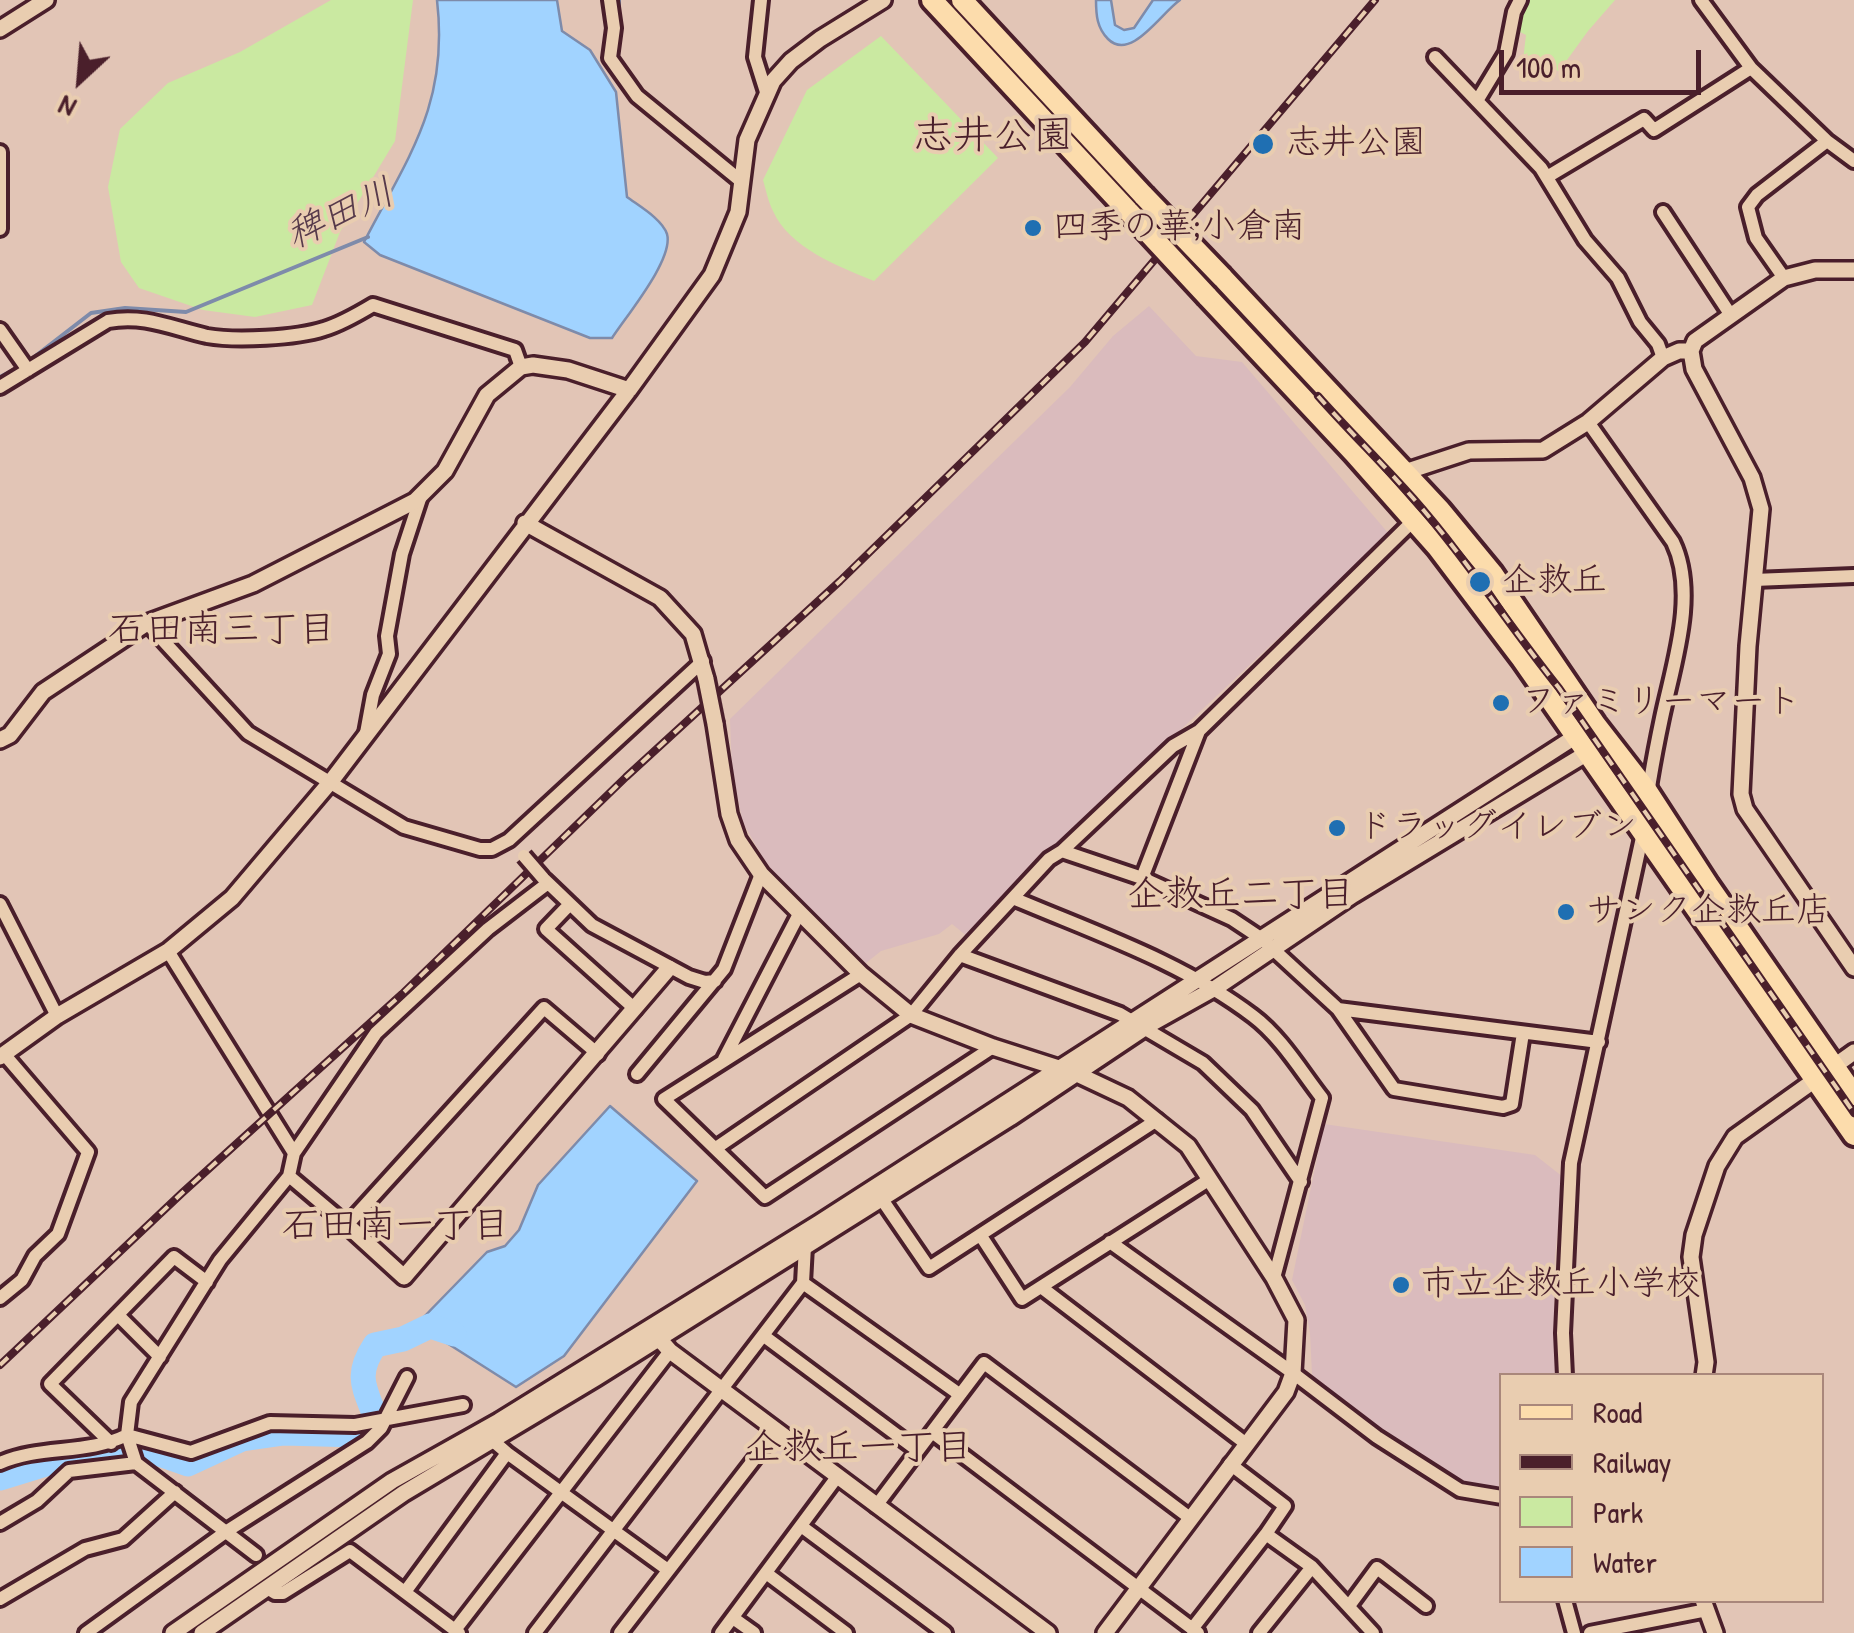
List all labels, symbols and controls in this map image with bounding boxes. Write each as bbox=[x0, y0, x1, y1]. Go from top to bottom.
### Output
north arrow bbox=[30, 30, 130, 130]
scale bar bbox=[1504, 30, 1706, 92]
text: 100 m bbox=[1516, 47, 1581, 87]
text: N bbox=[52, 87, 82, 127]
district label: 志井公園 bbox=[913, 113, 1073, 161]
place label: 志井公園 bbox=[1286, 123, 1426, 165]
marker: 志井公園 bbox=[1250, 131, 1276, 157]
water label: 稗田川 bbox=[280, 170, 402, 260]
place label: 四季の華;小倉南 bbox=[1053, 207, 1306, 249]
marker: 四季の華;小倉南 bbox=[1022, 217, 1044, 239]
place label: 企救丘 bbox=[1502, 561, 1607, 603]
marker: 企救丘 bbox=[1467, 569, 1493, 595]
district label: 石田南三丁目 bbox=[108, 608, 336, 654]
place label: ファミリーマート bbox=[1521, 682, 1801, 724]
marker: ファミリーマート bbox=[1490, 692, 1512, 714]
place label: ドラッグイレブン bbox=[1357, 807, 1637, 849]
marker: ドラッグイレブン bbox=[1326, 817, 1348, 839]
district label: 企救丘二丁目 bbox=[1127, 873, 1355, 919]
place label: サンク企救丘店 bbox=[1586, 891, 1831, 933]
marker: サンク企救丘店 bbox=[1555, 901, 1577, 923]
district label: 石田南一丁目 bbox=[282, 1204, 510, 1250]
place label: 市立企救丘小学校 bbox=[1421, 1264, 1701, 1306]
marker: 市立企救丘小学校 bbox=[1390, 1274, 1412, 1296]
legend bbox=[1499, 1373, 1824, 1603]
text: Road bbox=[1593, 1392, 1642, 1432]
district label: 企救丘一丁目 bbox=[745, 1426, 973, 1472]
text: Railway bbox=[1593, 1442, 1671, 1482]
text: Park bbox=[1593, 1492, 1643, 1532]
text: Water bbox=[1593, 1542, 1657, 1582]

